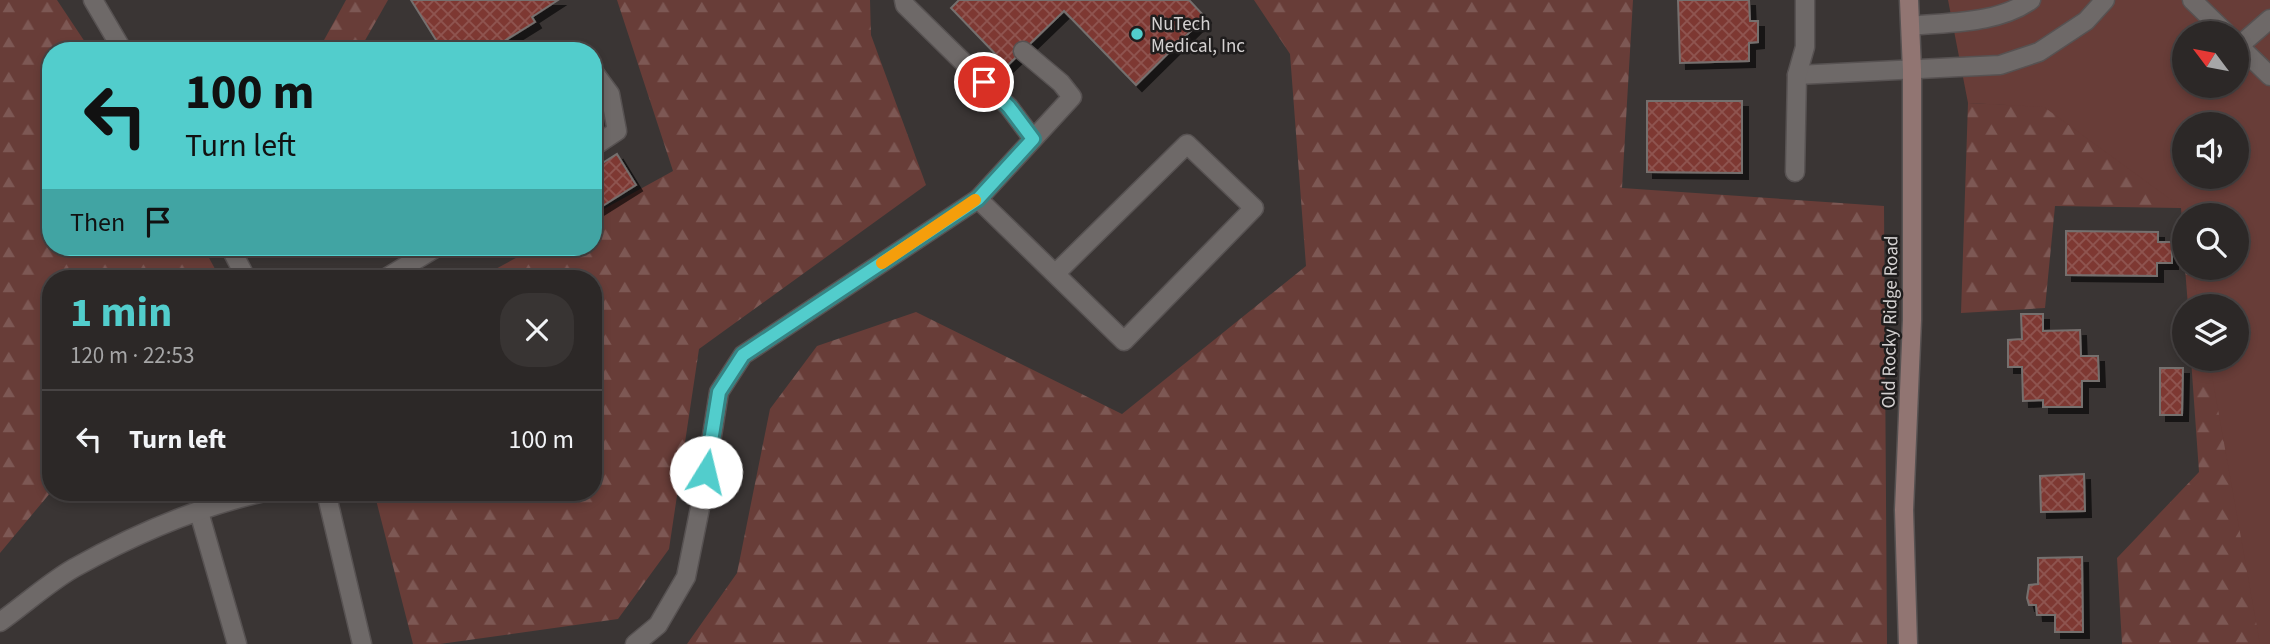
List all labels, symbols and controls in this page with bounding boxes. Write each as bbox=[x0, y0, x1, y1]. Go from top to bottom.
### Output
place label: NuTech Medical, Inc bbox=[1151, 11, 1245, 60]
north arrow bbox=[2172, 21, 2249, 98]
map controls bbox=[2172, 21, 2249, 371]
marker: NuTech Medical, Inc bbox=[1129, 26, 1145, 42]
pin bbox=[954, 52, 1014, 112]
text: 100 m bbox=[185, 58, 314, 128]
icon: arrive bbox=[965, 63, 1003, 101]
icon: left bbox=[70, 70, 161, 161]
button: sound bbox=[2172, 112, 2249, 189]
text: Turn left bbox=[185, 123, 296, 169]
icon: arrive bbox=[139, 203, 177, 241]
button: search bbox=[2172, 203, 2249, 280]
text: Then bbox=[70, 204, 125, 241]
street label: Old Rocky Ridge Road bbox=[1875, 235, 1906, 409]
text: 1 min bbox=[70, 283, 172, 343]
button: close bbox=[500, 293, 574, 367]
button: layers bbox=[2172, 294, 2249, 371]
text: 120 m · 22:53 bbox=[70, 339, 194, 372]
icon: left bbox=[70, 420, 108, 458]
text: Turn left bbox=[129, 421, 226, 458]
text: 100 m bbox=[508, 421, 574, 458]
position arrow bbox=[669, 435, 743, 509]

